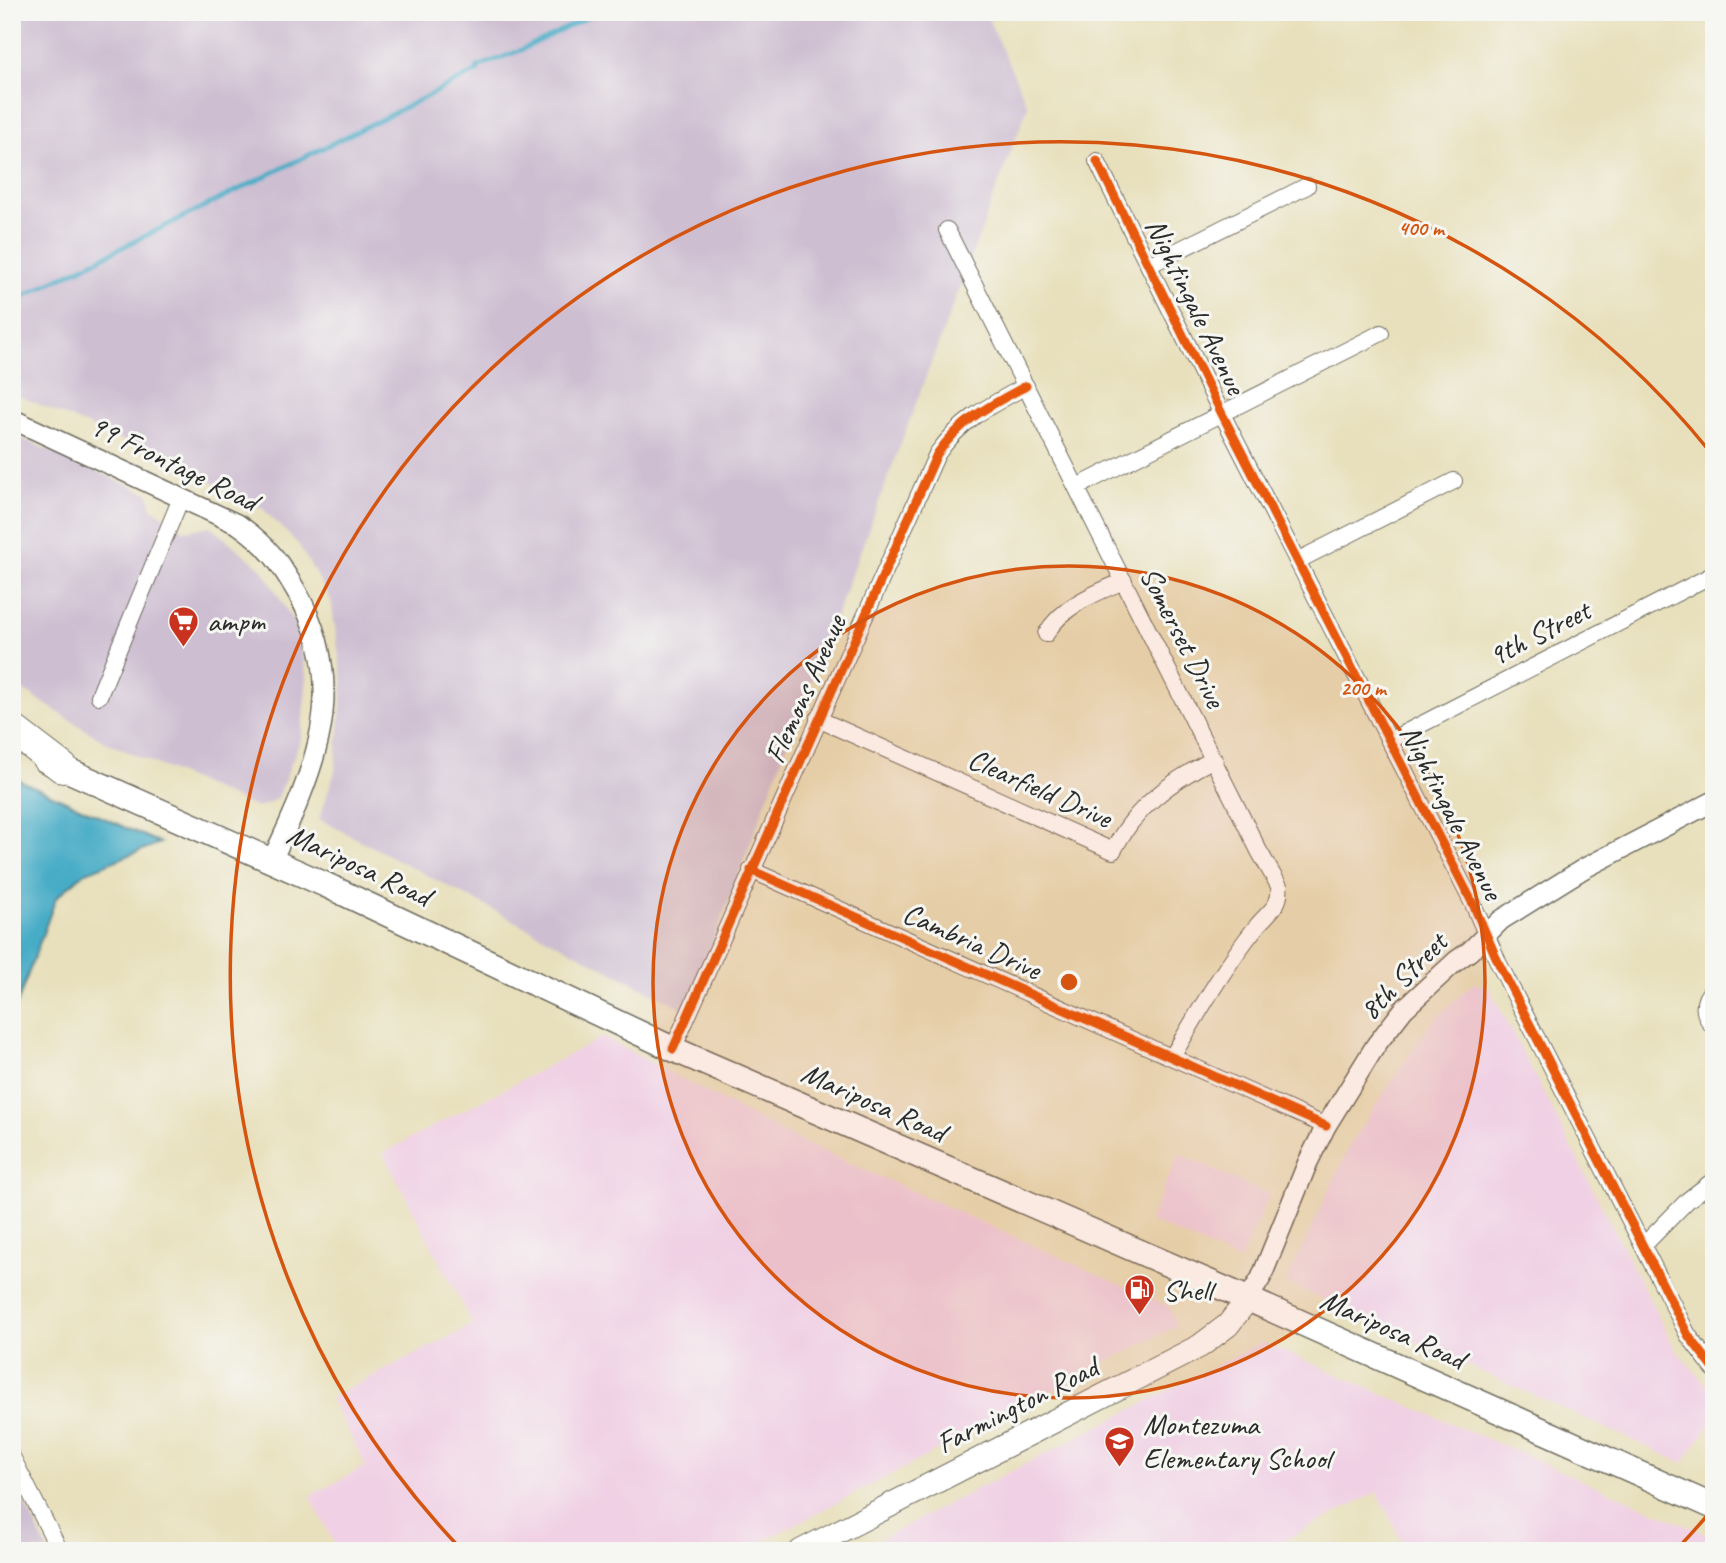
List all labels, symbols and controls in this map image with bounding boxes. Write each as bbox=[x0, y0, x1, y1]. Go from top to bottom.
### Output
street label: Nightingale Avenue bbox=[1137, 212, 1256, 402]
text: 400 m bbox=[1398, 215, 1446, 241]
street label: 99 Frontage Road bbox=[84, 406, 268, 522]
street label: Somerset Drive bbox=[1131, 560, 1236, 716]
street label: 9th Street bbox=[1482, 590, 1599, 675]
place label: ampm bbox=[207, 602, 266, 640]
supermarket icon: ampm bbox=[167, 604, 201, 648]
street label: Flemons Avenue bbox=[755, 607, 855, 769]
text: 200 m bbox=[1340, 675, 1388, 701]
street label: Nightingale Avenue bbox=[1392, 718, 1513, 908]
street label: Clearfield Drive bbox=[962, 740, 1120, 837]
street label: Mariposa Road bbox=[281, 815, 441, 917]
street label: Cambria Drive bbox=[897, 894, 1049, 989]
street label: 8th Street bbox=[1351, 922, 1457, 1028]
centre of rings bbox=[1057, 970, 1081, 994]
street label: Mariposa Road bbox=[796, 1053, 956, 1152]
place label: Shell bbox=[1163, 1271, 1217, 1309]
fuel station icon: Shell bbox=[1123, 1273, 1157, 1317]
street label: Mariposa Road bbox=[1315, 1280, 1475, 1379]
street label: Farmington Road bbox=[930, 1346, 1108, 1462]
place label: Montezuma Elementary School bbox=[1143, 1405, 1335, 1477]
school or university icon: Montezuma Elementary School bbox=[1103, 1424, 1137, 1468]

